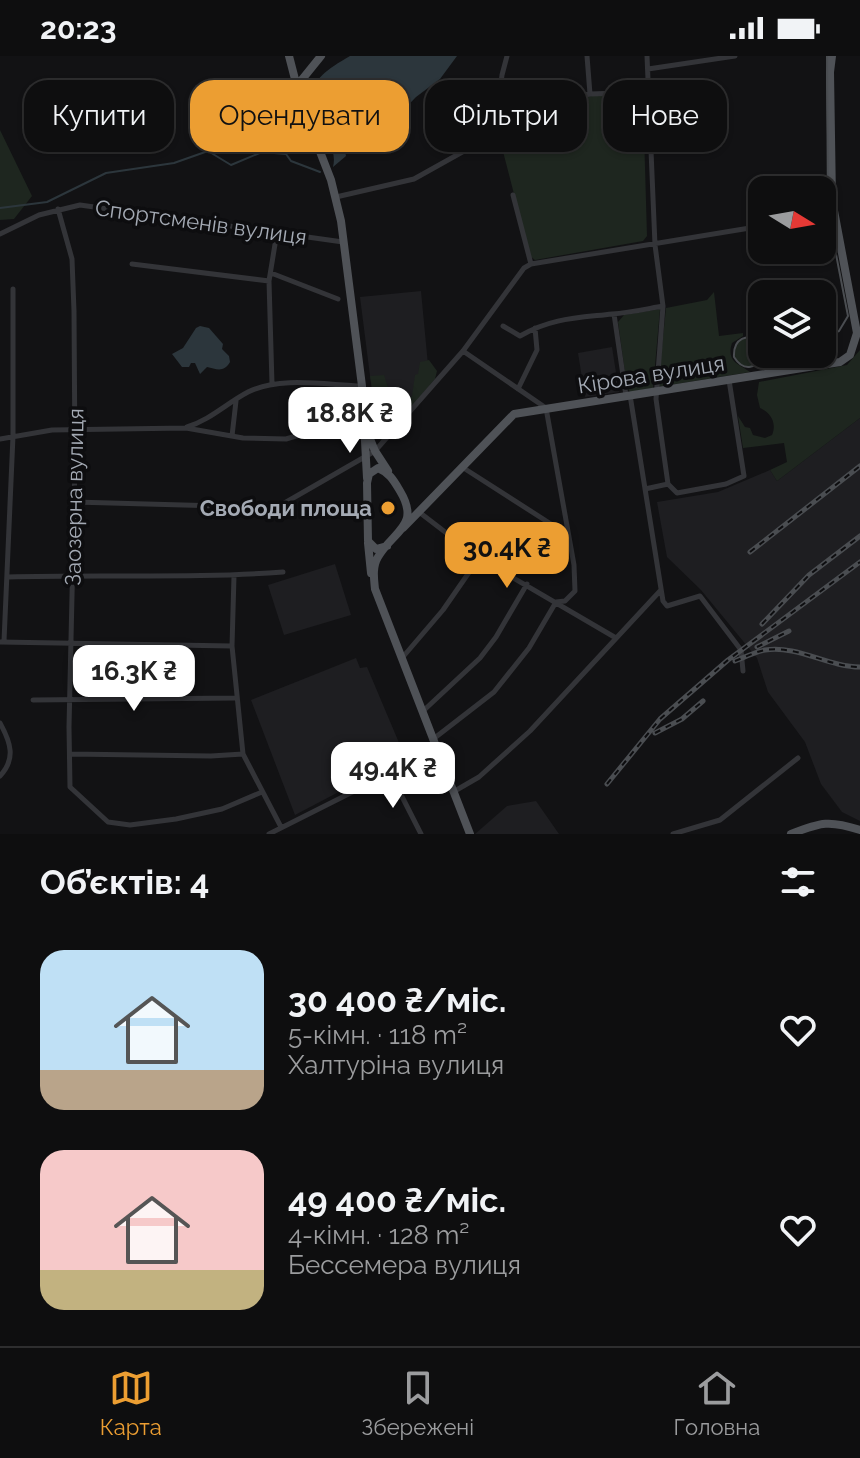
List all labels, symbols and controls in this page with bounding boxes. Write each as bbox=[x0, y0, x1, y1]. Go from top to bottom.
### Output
text: 20:23 bbox=[40, 11, 116, 46]
chip: Купити bbox=[24, 80, 174, 152]
chip: Орендувати bbox=[190, 80, 409, 152]
chip: Фільтри bbox=[425, 80, 587, 152]
chip: Нове bbox=[603, 80, 727, 152]
north arrow bbox=[748, 176, 836, 264]
map controls bbox=[748, 176, 836, 368]
street label: Спортсменів вулиця bbox=[93, 194, 309, 250]
button: layers bbox=[748, 280, 836, 368]
street label: Кірова вулиця bbox=[576, 350, 726, 398]
pin: 18.8K ₴ bbox=[276, 387, 424, 455]
text: 18.8K ₴ bbox=[306, 398, 394, 428]
street label: Заозерна вулиця bbox=[59, 408, 89, 586]
place label: Свободи площа bbox=[200, 495, 372, 521]
marker: Свободи площа bbox=[379, 499, 397, 517]
pin: 30.4K ₴ bbox=[433, 522, 581, 590]
text: 30.4K ₴ bbox=[463, 533, 551, 563]
pin: 16.3K ₴ bbox=[60, 645, 208, 713]
text: 16.3K ₴ bbox=[91, 656, 177, 686]
pin: 49.4K ₴ bbox=[319, 742, 467, 810]
text: 49.4K ₴ bbox=[349, 753, 437, 783]
icon: filters bbox=[776, 860, 820, 904]
text: Об’єктів: 4 bbox=[40, 862, 209, 902]
text: 30 400 ₴/міс. bbox=[288, 980, 506, 1020]
icon: home bbox=[104, 982, 200, 1078]
icon: heart bbox=[776, 1008, 820, 1052]
text: 5-кімн. · 118 m² bbox=[288, 1020, 467, 1050]
text: Халтуріна вулиця bbox=[288, 1050, 504, 1080]
text: 49 400 ₴/міс. bbox=[288, 1180, 506, 1220]
icon: home bbox=[104, 1182, 200, 1278]
icon: heart bbox=[776, 1208, 820, 1252]
text: 4-кімн. · 128 m² bbox=[288, 1220, 469, 1250]
text: Бессемера вулиця bbox=[288, 1250, 521, 1280]
tab: Карта bbox=[100, 1366, 162, 1440]
tab: Збережені bbox=[361, 1366, 474, 1440]
tab: Головна bbox=[674, 1366, 760, 1440]

